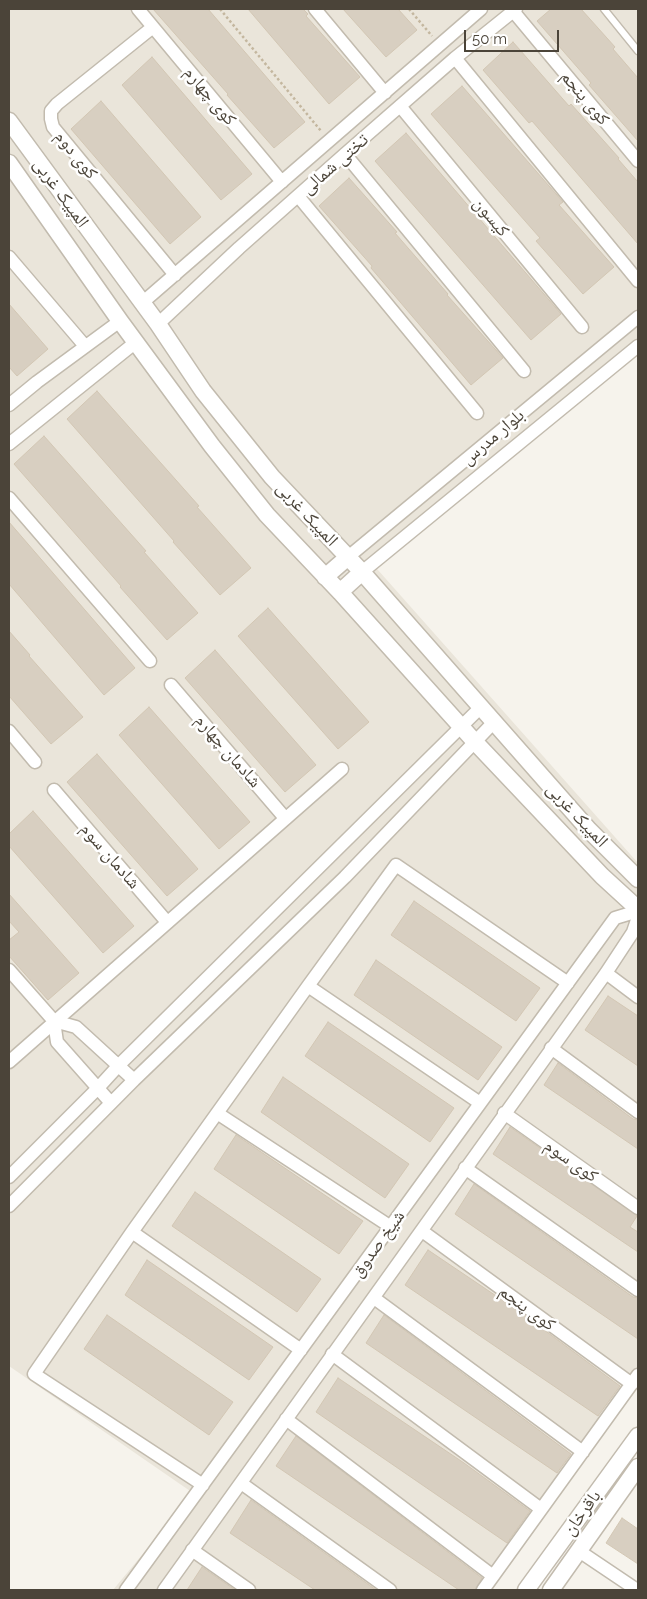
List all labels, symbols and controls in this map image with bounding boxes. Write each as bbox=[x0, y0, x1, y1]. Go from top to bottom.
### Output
scale bar bbox=[467, 20, 562, 52]
text: 50 m bbox=[472, 30, 507, 48]
street label: کوی چهارم bbox=[179, 62, 241, 130]
street label: کوی پنجم bbox=[556, 66, 614, 130]
street label: کوی دوم bbox=[50, 126, 102, 184]
street label: تختی شمالی bbox=[297, 129, 373, 199]
street label: المپیک غربی bbox=[29, 154, 93, 232]
street label: کیسون bbox=[468, 193, 514, 241]
street label: بلوار مدرس bbox=[457, 404, 529, 470]
street label: المپیک غربی bbox=[272, 477, 342, 551]
street label: شادمان چهارم bbox=[190, 710, 266, 792]
street label: المپیک غربی bbox=[542, 778, 612, 852]
street label: شادمان سوم bbox=[75, 818, 145, 894]
street label: کوی سوم bbox=[540, 1135, 602, 1187]
street label: شیخ صدوق bbox=[346, 1206, 410, 1282]
street label: کوی پنجم bbox=[495, 1280, 559, 1336]
street label: باقرخان bbox=[558, 1486, 606, 1540]

